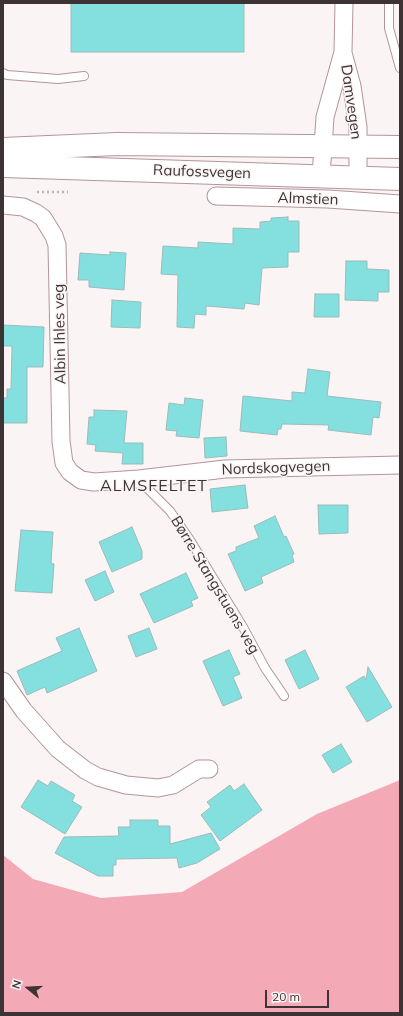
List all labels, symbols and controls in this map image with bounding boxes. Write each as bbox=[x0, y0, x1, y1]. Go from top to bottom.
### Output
street label: Damvegen bbox=[337, 63, 365, 141]
street label: Raufossvegen bbox=[153, 161, 251, 183]
street label: Almstien bbox=[277, 189, 339, 209]
street label: Albin Ihles veg bbox=[50, 284, 70, 384]
street label: Nordskogvegen bbox=[221, 457, 331, 479]
district label: ALMSFELTET bbox=[100, 476, 208, 496]
street label: Børre Stangstuens veg bbox=[167, 513, 263, 657]
north arrow bbox=[8, 968, 48, 1008]
text: N bbox=[9, 978, 25, 990]
scale bar bbox=[267, 982, 331, 1008]
text: 20 m bbox=[272, 989, 300, 1004]

